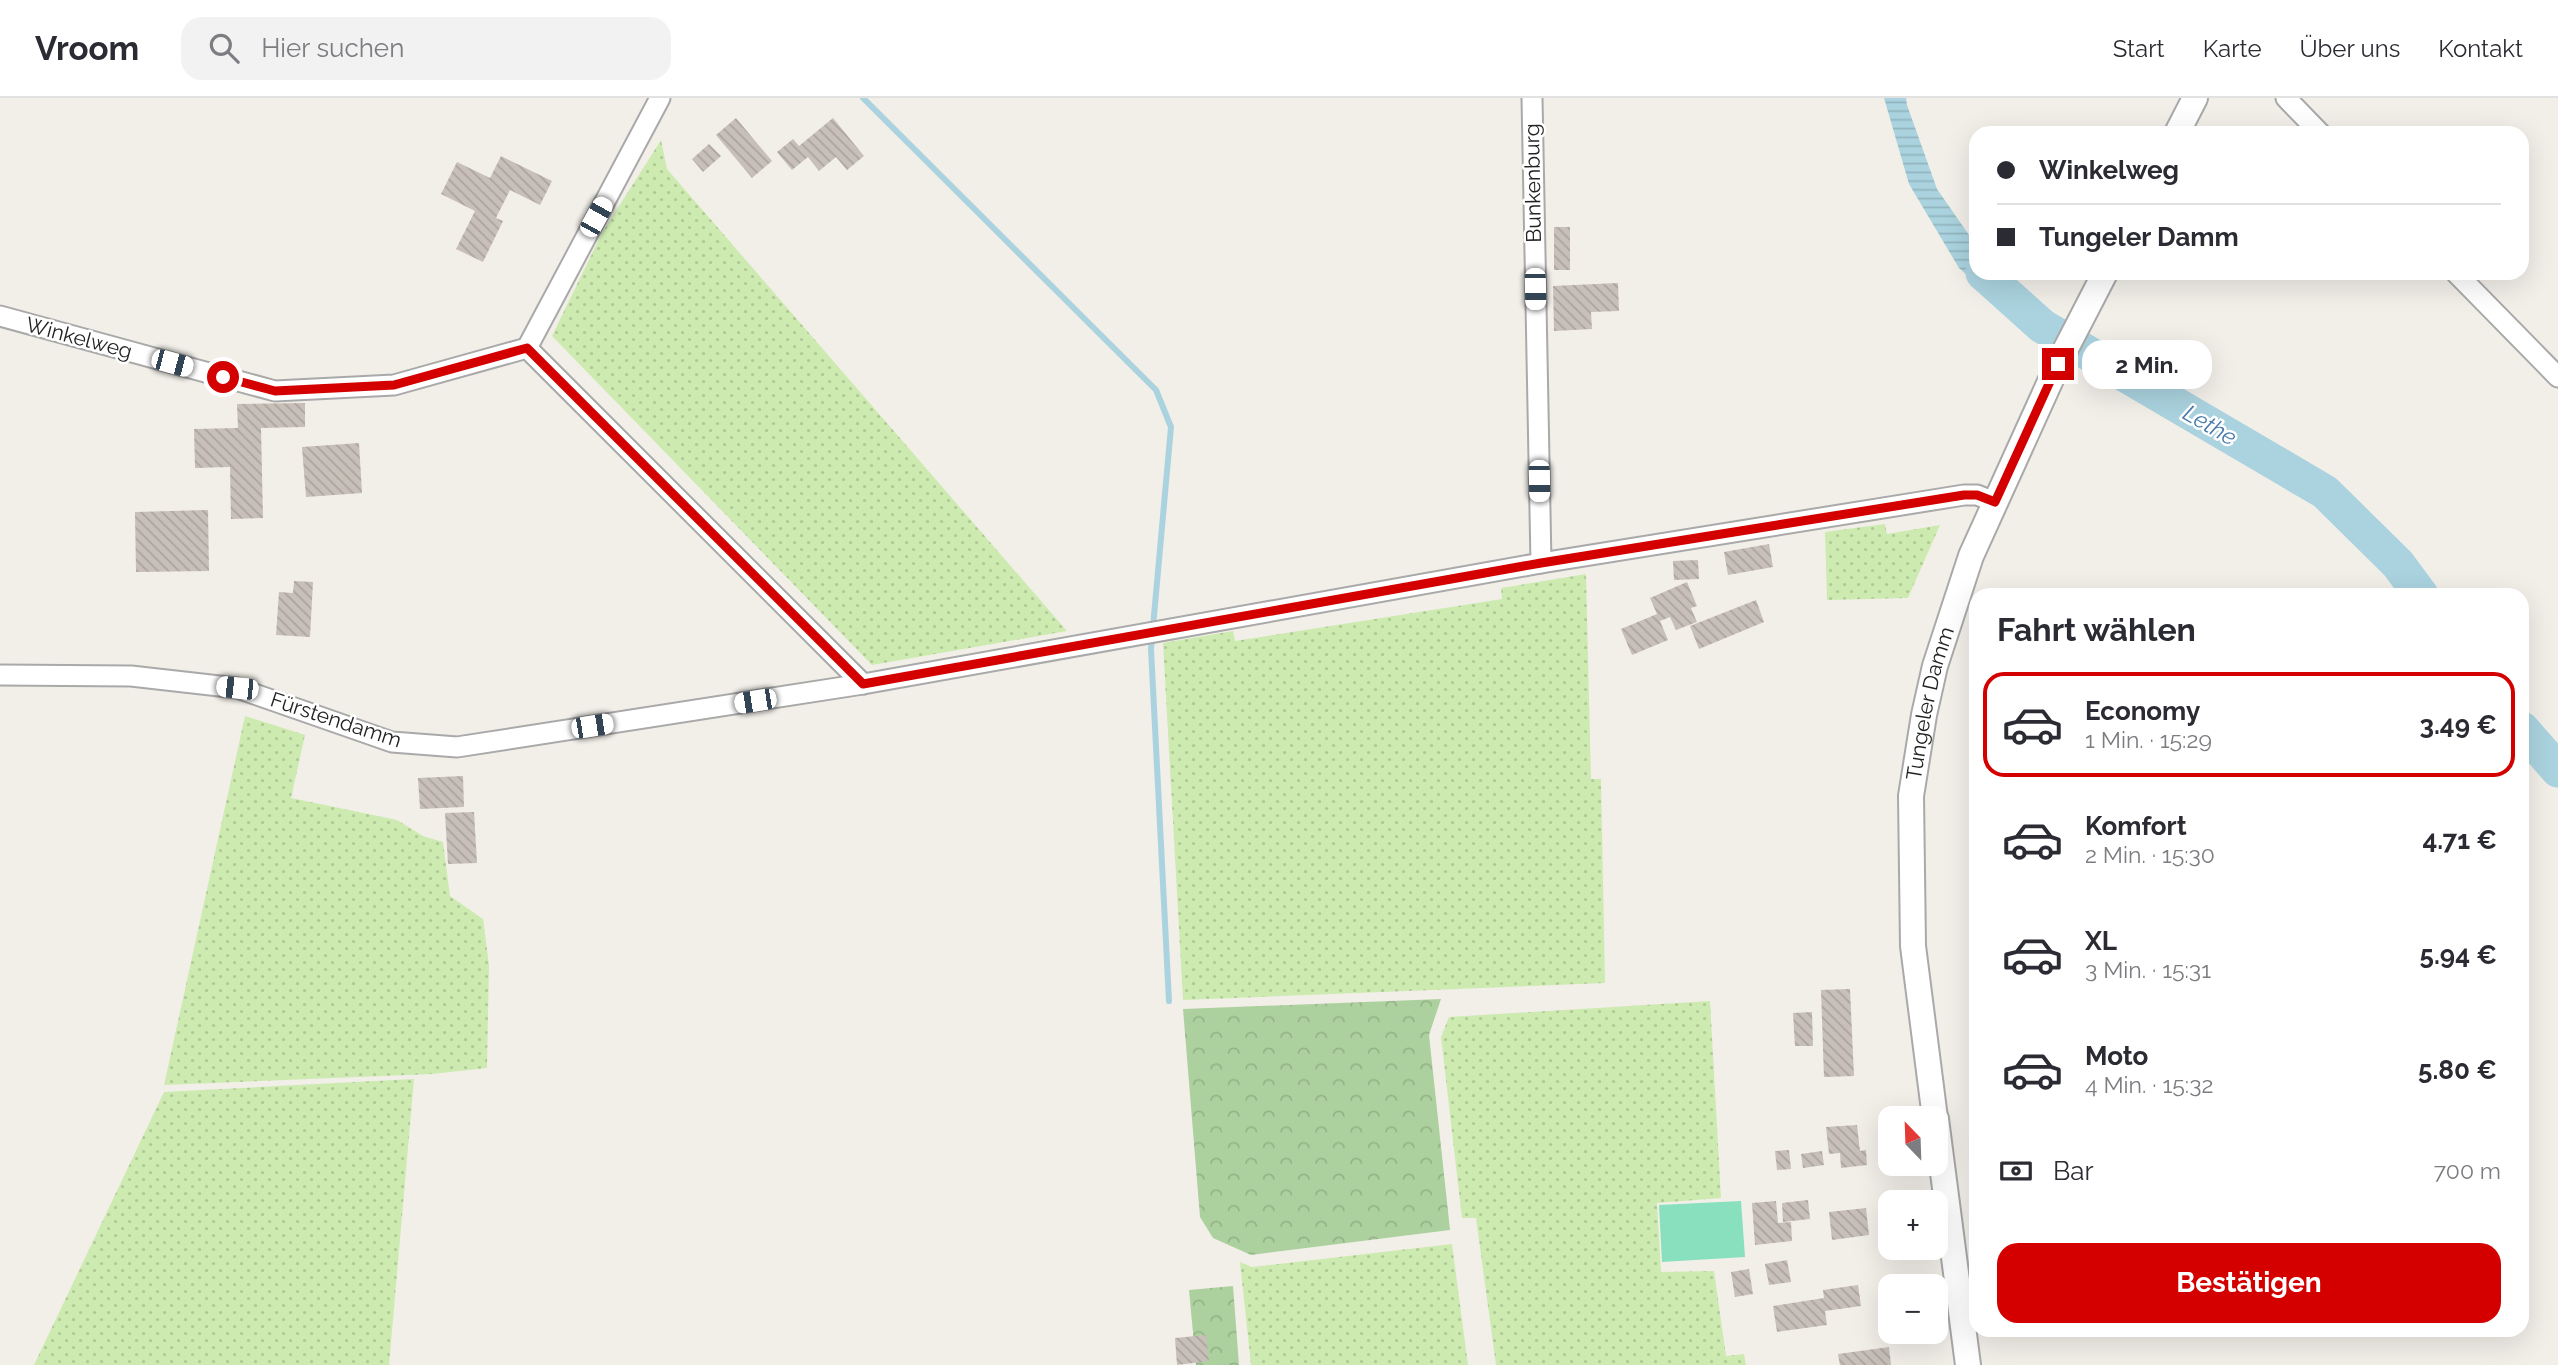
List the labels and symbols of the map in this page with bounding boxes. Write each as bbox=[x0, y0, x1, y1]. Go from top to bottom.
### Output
street label: Bunkenburg bbox=[1519, 123, 1546, 243]
car bbox=[577, 194, 616, 240]
car bbox=[1525, 268, 1546, 310]
street label: Winkelweg bbox=[23, 311, 135, 364]
callout: 2 Min. bbox=[2082, 340, 2212, 388]
car bbox=[149, 347, 196, 379]
route end bbox=[2042, 348, 2074, 380]
route start bbox=[207, 361, 239, 393]
water label: Lethe bbox=[2179, 399, 2242, 451]
car bbox=[1529, 460, 1550, 502]
street label: Tungeler Damm bbox=[1901, 623, 1959, 782]
car bbox=[216, 675, 259, 701]
street label: Fürstendamm bbox=[268, 687, 405, 752]
car bbox=[733, 687, 778, 715]
car bbox=[570, 712, 615, 740]
north arrow bbox=[1878, 1106, 1948, 1176]

